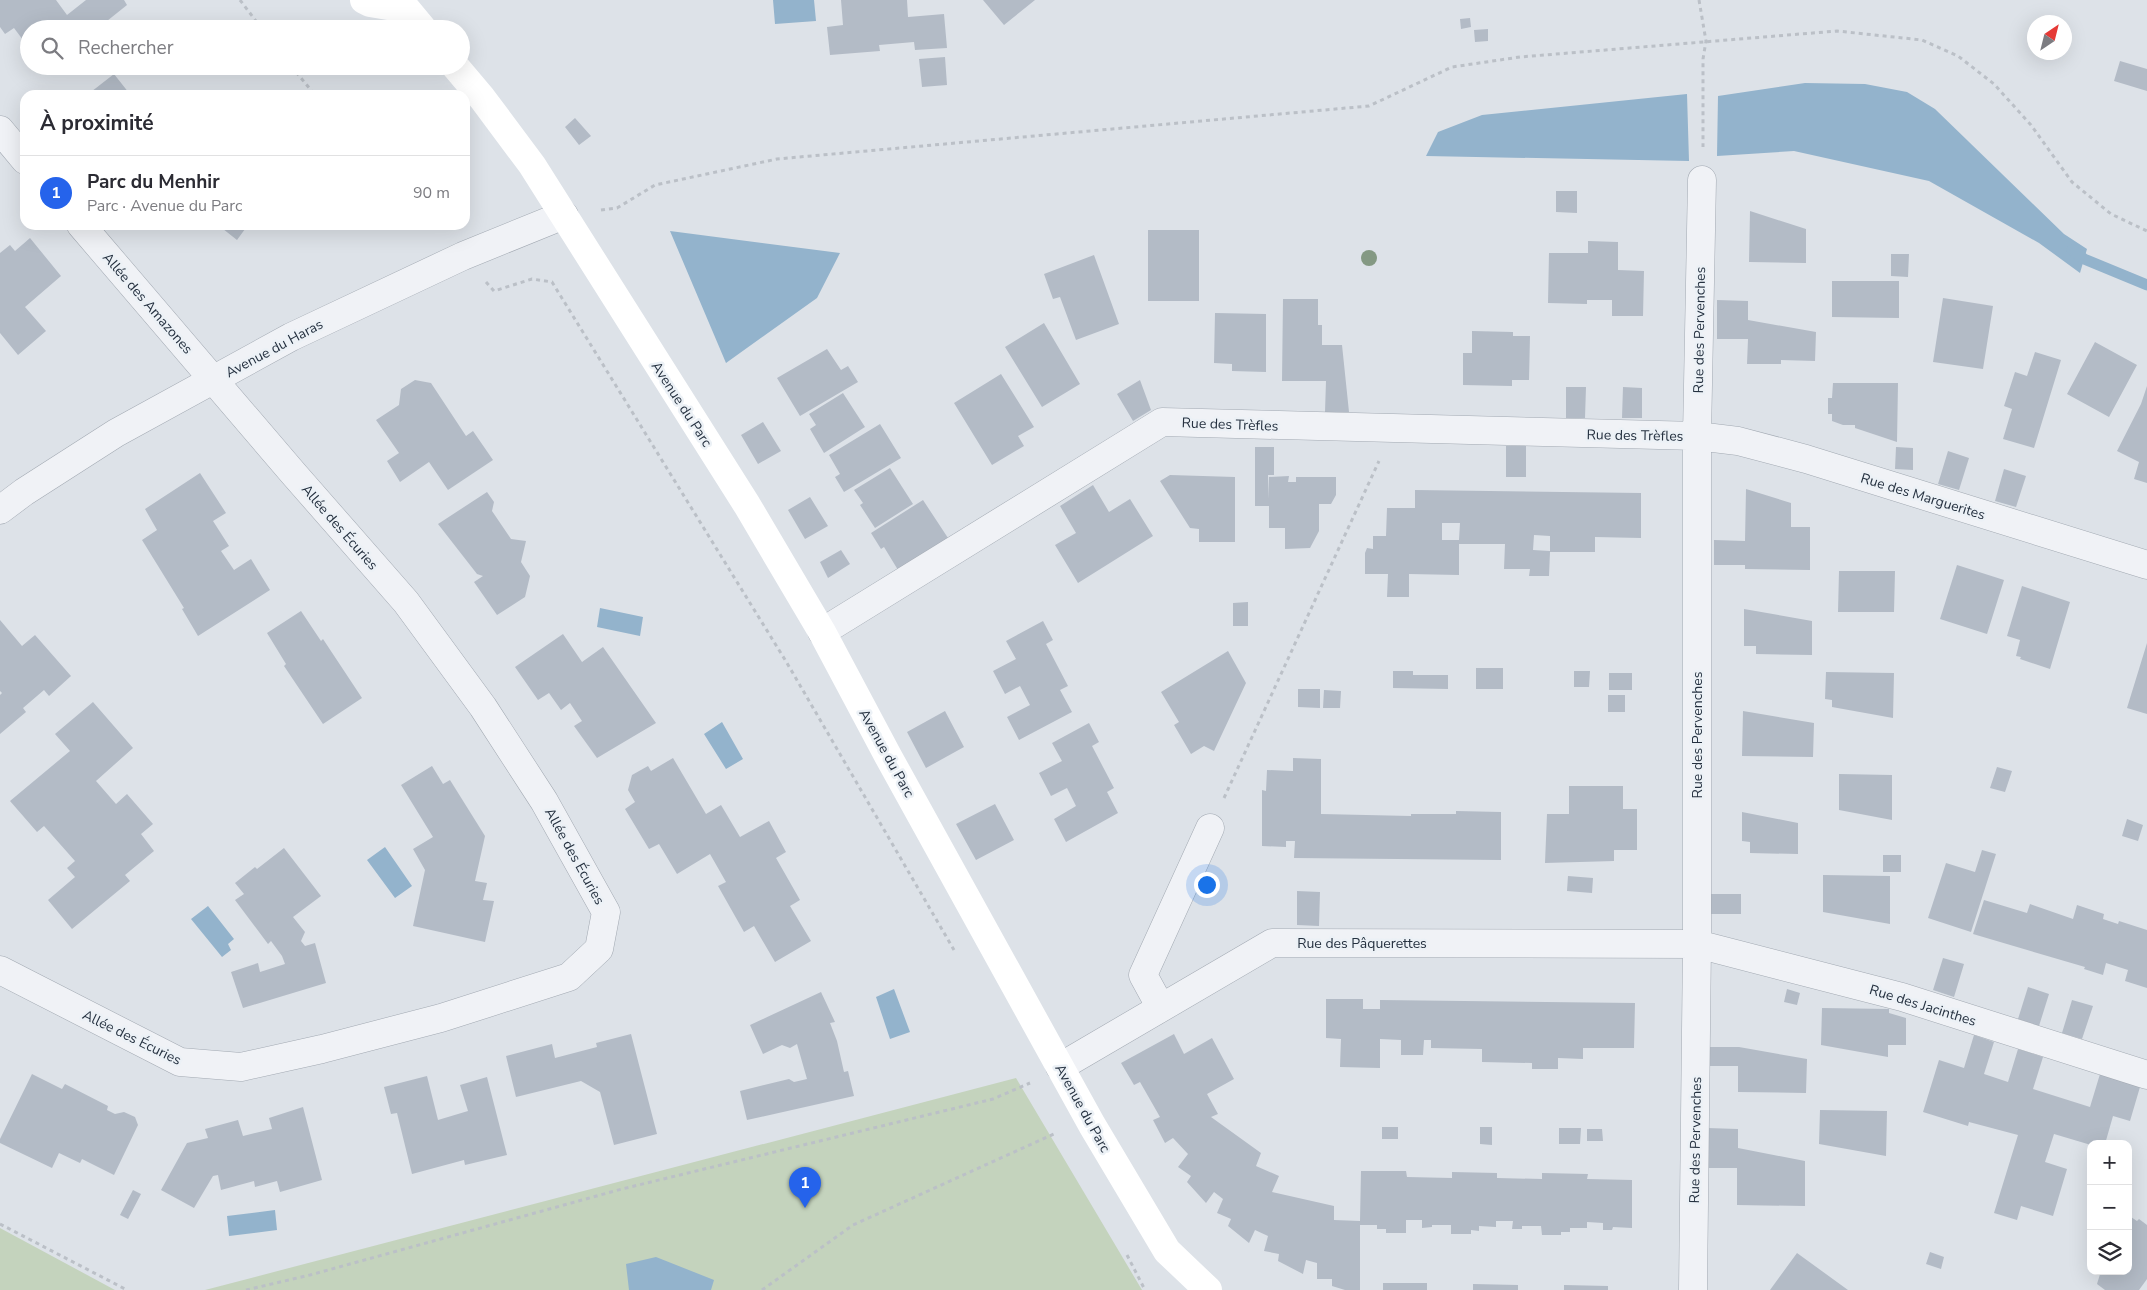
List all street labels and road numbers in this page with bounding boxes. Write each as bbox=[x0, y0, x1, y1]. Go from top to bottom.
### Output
street label: Allée des Amazones bbox=[98, 249, 197, 358]
street label: Rue des Pervenches bbox=[1689, 266, 1710, 394]
street label: Avenue du Haras bbox=[222, 315, 327, 382]
street label: Avenue du Parc bbox=[647, 358, 717, 451]
street label: Rue des Trèfles bbox=[1181, 413, 1279, 436]
street label: Rue des Trèfles bbox=[1586, 425, 1684, 446]
street label: Rue des Marguerites bbox=[1858, 468, 1988, 525]
street label: Allée des Écuries bbox=[297, 480, 382, 574]
street label: Rue des Pervenches bbox=[1688, 671, 1707, 798]
street label: Avenue du Parc bbox=[854, 706, 919, 801]
street label: Allée des Écuries bbox=[540, 805, 609, 908]
street label: Rue des Pâquerettes bbox=[1297, 934, 1427, 953]
street label: Rue des Jacinthes bbox=[1867, 980, 1979, 1031]
street label: Allée des Écuries bbox=[79, 1005, 185, 1070]
street label: Avenue du Parc bbox=[1050, 1061, 1115, 1156]
street label: Rue des Pervenches bbox=[1685, 1076, 1706, 1204]

